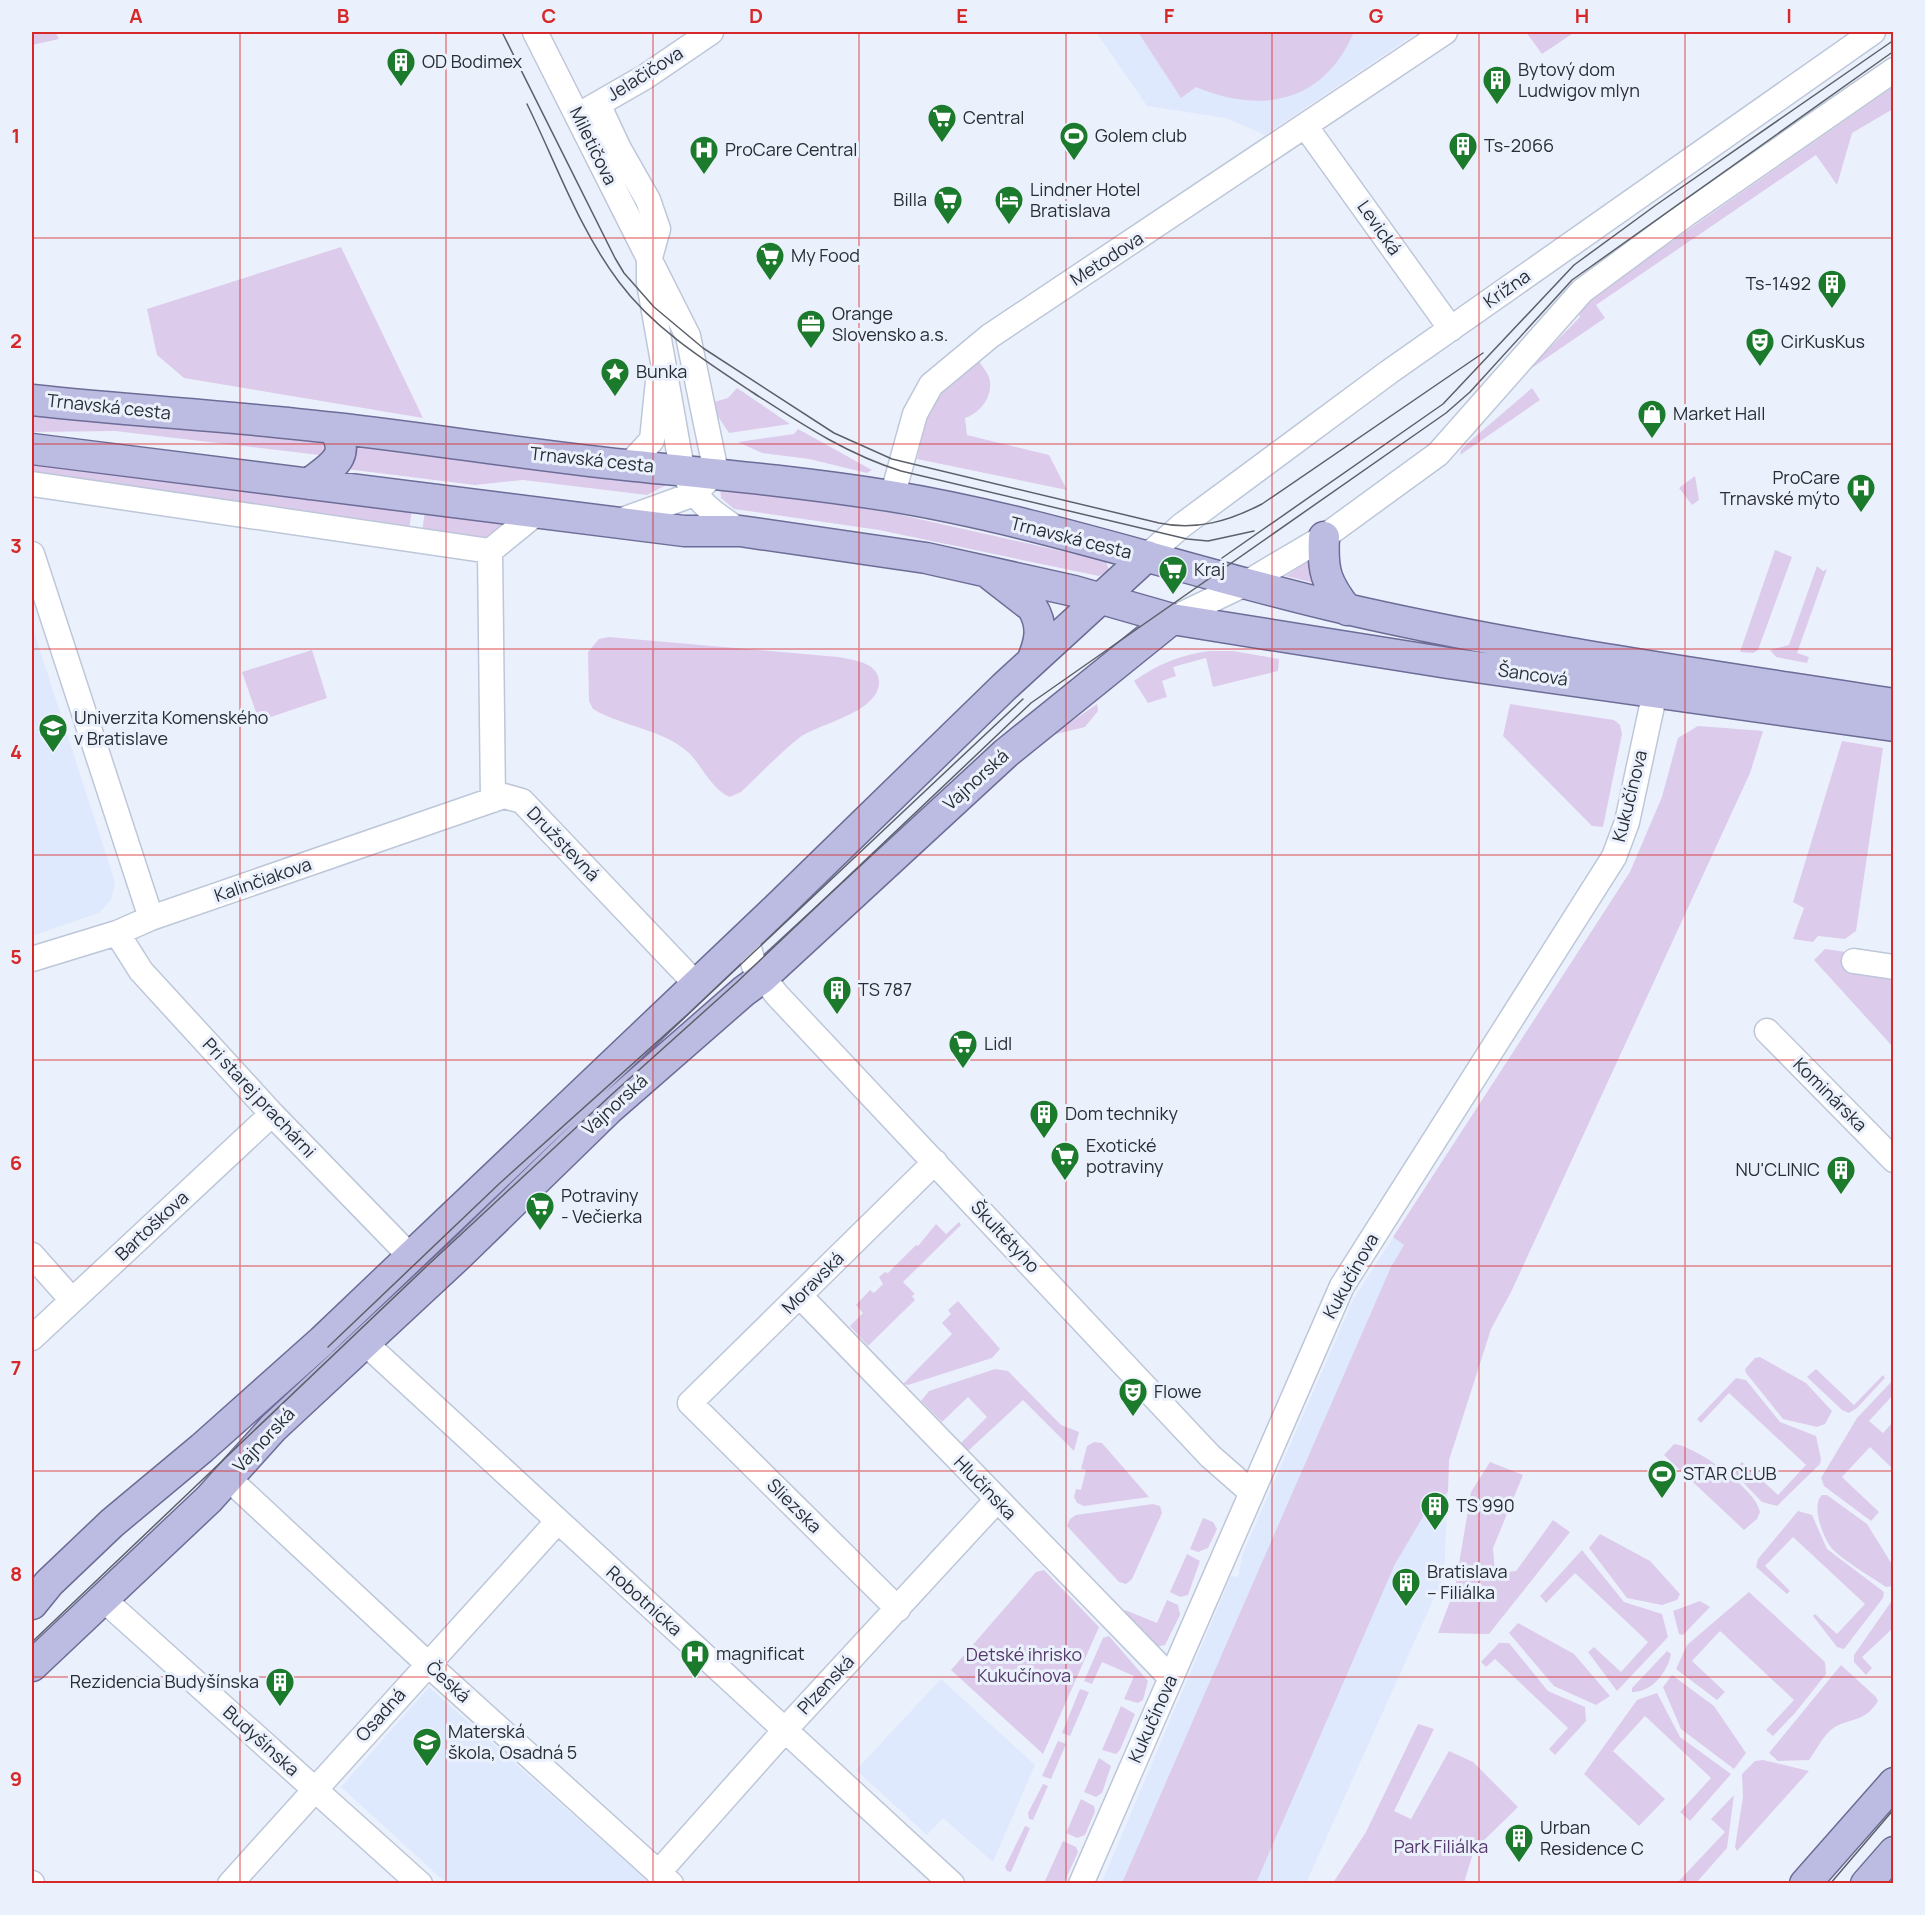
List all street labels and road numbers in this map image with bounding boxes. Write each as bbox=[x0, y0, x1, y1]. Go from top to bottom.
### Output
street label: Jelačičova bbox=[602, 40, 687, 106]
street label: Miletičova bbox=[565, 103, 623, 189]
street label: Levická bbox=[1352, 195, 1407, 260]
street label: Metodova bbox=[1065, 226, 1148, 291]
street label: Krížna bbox=[1478, 264, 1534, 313]
street label: Trnavská cesta bbox=[46, 388, 172, 424]
street label: Trnavská cesta bbox=[529, 441, 655, 477]
street label: Trnavská cesta bbox=[1008, 510, 1134, 564]
street label: Šancová bbox=[1497, 657, 1570, 691]
street label: Vajnorská bbox=[937, 743, 1013, 815]
street label: Kukučínova bbox=[1606, 747, 1652, 844]
street label: Družstevná bbox=[522, 801, 605, 886]
street label: Kalinčiakova bbox=[211, 851, 314, 907]
street label: Pri starej prachárni bbox=[198, 1032, 322, 1162]
street label: Kominárska bbox=[1789, 1052, 1873, 1136]
street label: Vajnorská bbox=[576, 1068, 652, 1140]
street label: Bartoškova bbox=[109, 1185, 193, 1265]
street label: Škultétyho bbox=[966, 1195, 1045, 1278]
street label: Kukučínova bbox=[1317, 1229, 1383, 1322]
street label: Moravská bbox=[776, 1246, 849, 1319]
street label: Vajnorská bbox=[227, 1402, 299, 1477]
street label: Hlučínska bbox=[949, 1450, 1022, 1524]
street label: Sliezska bbox=[762, 1473, 827, 1538]
street label: Robotnícka bbox=[602, 1560, 688, 1641]
street label: Plzenská bbox=[792, 1649, 859, 1719]
street label: Česká bbox=[421, 1655, 476, 1707]
street label: Kukučínova bbox=[1122, 1671, 1182, 1766]
street label: Osadná bbox=[350, 1683, 411, 1746]
street label: Budyšínska bbox=[218, 1700, 305, 1781]

